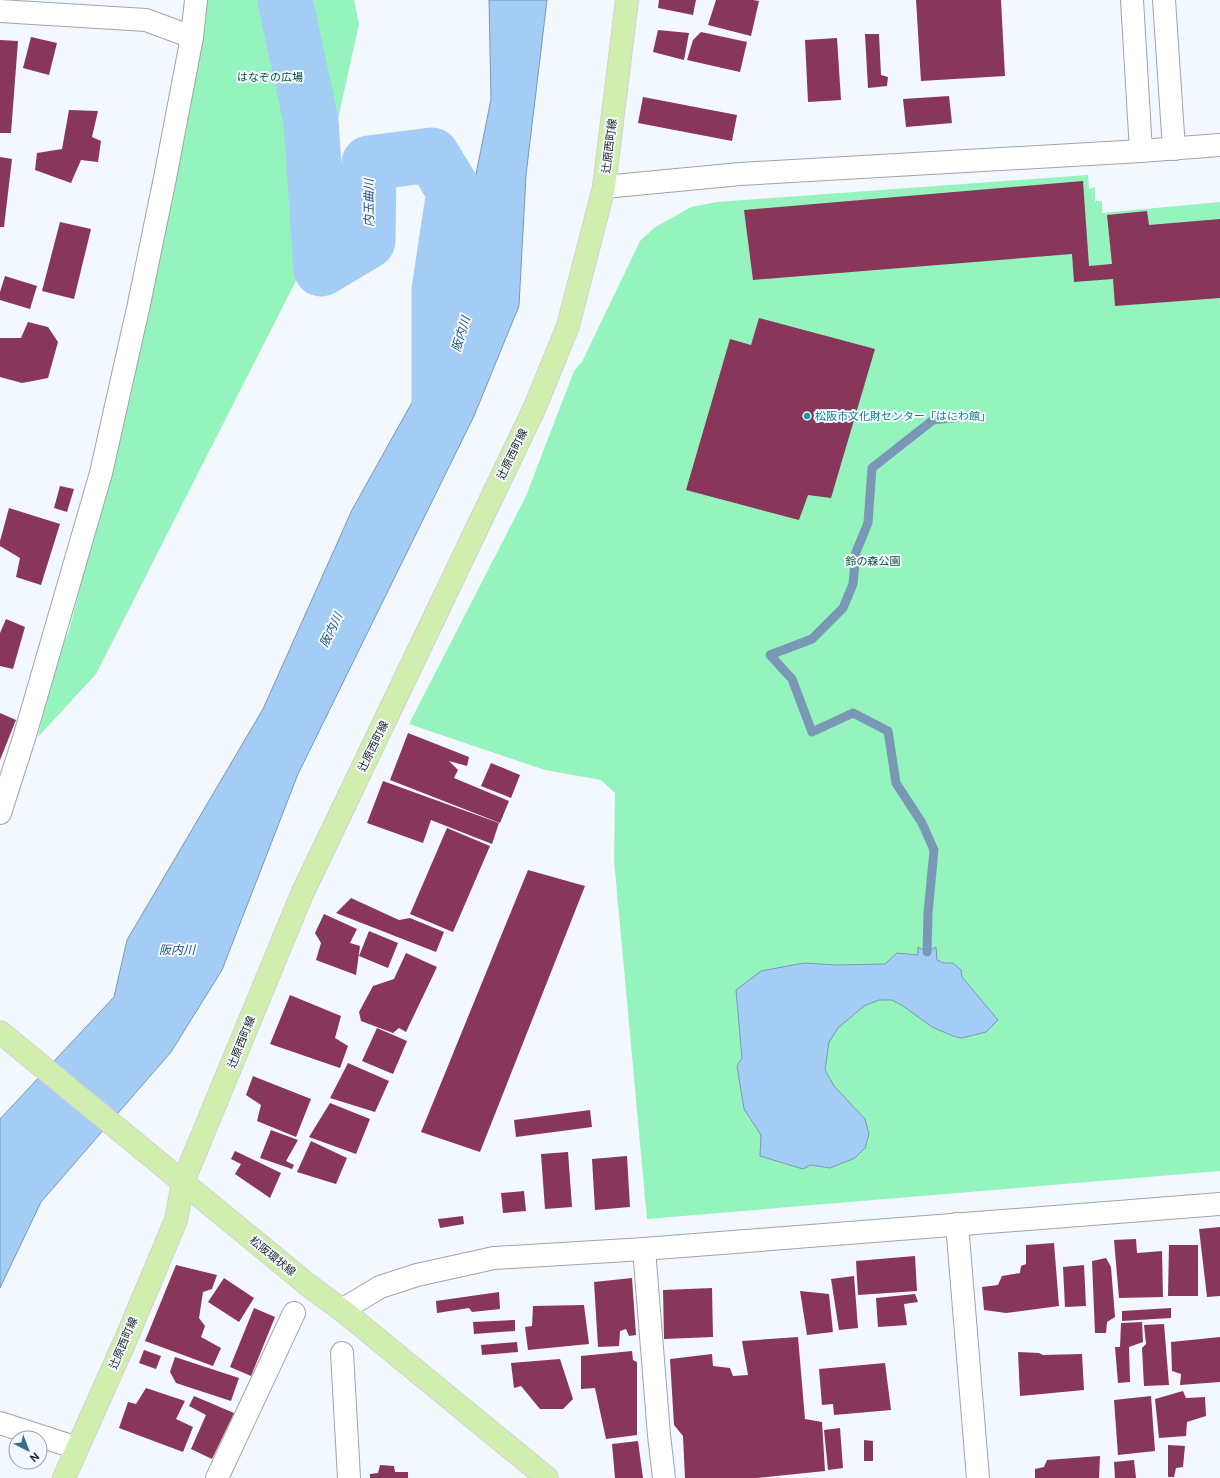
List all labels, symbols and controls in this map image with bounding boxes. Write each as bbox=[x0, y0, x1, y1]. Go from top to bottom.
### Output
park label: はなぞの広場 bbox=[237, 70, 303, 84]
street label: 辻原西町線 bbox=[599, 118, 619, 174]
water label: 内玉曲川 bbox=[361, 177, 377, 227]
water label: 阪内川 bbox=[448, 313, 474, 354]
place label: 松阪市文化財センター「はにわ館」 bbox=[815, 409, 991, 423]
marker: 松阪市文化財センター「はにわ館」 bbox=[802, 411, 812, 421]
street label: 辻原西町線 bbox=[494, 426, 530, 482]
park label: 鈴の森公園 bbox=[846, 554, 901, 568]
water label: 阪内川 bbox=[316, 609, 347, 650]
street label: 辻原西町線 bbox=[355, 718, 391, 774]
water label: 阪内川 bbox=[159, 942, 197, 958]
street label: 辻原西町線 bbox=[224, 1014, 258, 1070]
street label: 松阪環状線 bbox=[247, 1233, 299, 1279]
street label: 辻原西町線 bbox=[106, 1315, 140, 1371]
north arrow bbox=[8, 1430, 48, 1470]
text: N bbox=[27, 1450, 42, 1465]

